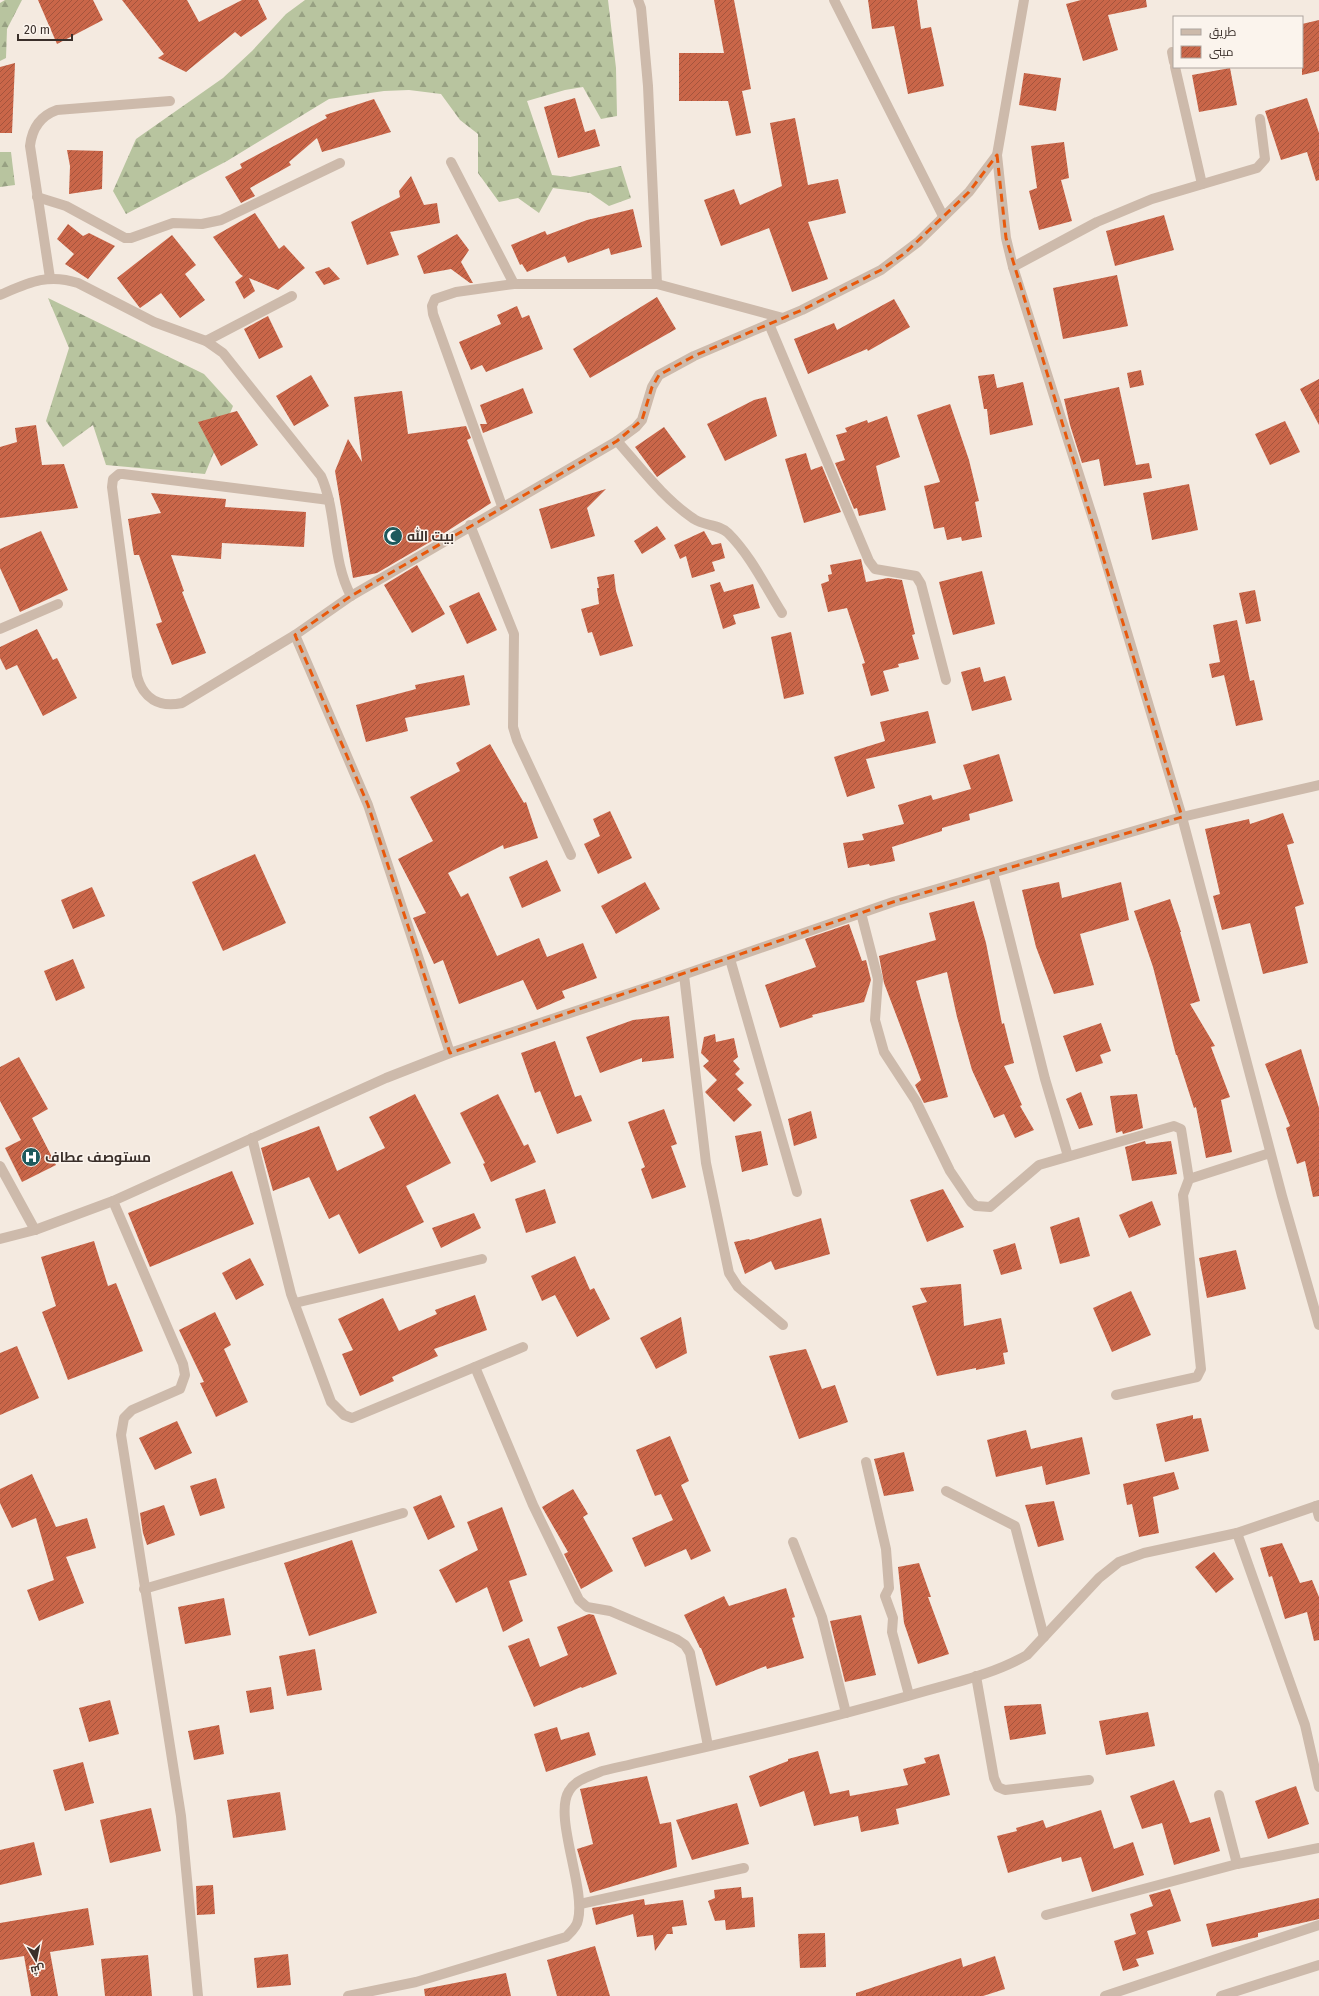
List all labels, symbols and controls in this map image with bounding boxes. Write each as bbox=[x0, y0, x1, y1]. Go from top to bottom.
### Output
scale bar bbox=[18, 16, 72, 42]
legend bbox=[1173, 16, 1303, 68]
text: 20 m bbox=[24, 23, 50, 37]
text: طريق bbox=[1209, 25, 1237, 39]
text: مبنى bbox=[1209, 45, 1234, 59]
mosque icon: بيت الله bbox=[382, 525, 404, 547]
place label: بيت الله bbox=[407, 527, 454, 545]
hospital icon: مستوصف عطاف bbox=[20, 1146, 42, 1168]
place label: مستوصف عطاف bbox=[45, 1149, 151, 1166]
north arrow bbox=[16, 1940, 56, 1980]
text: ش bbox=[30, 1962, 46, 1977]

